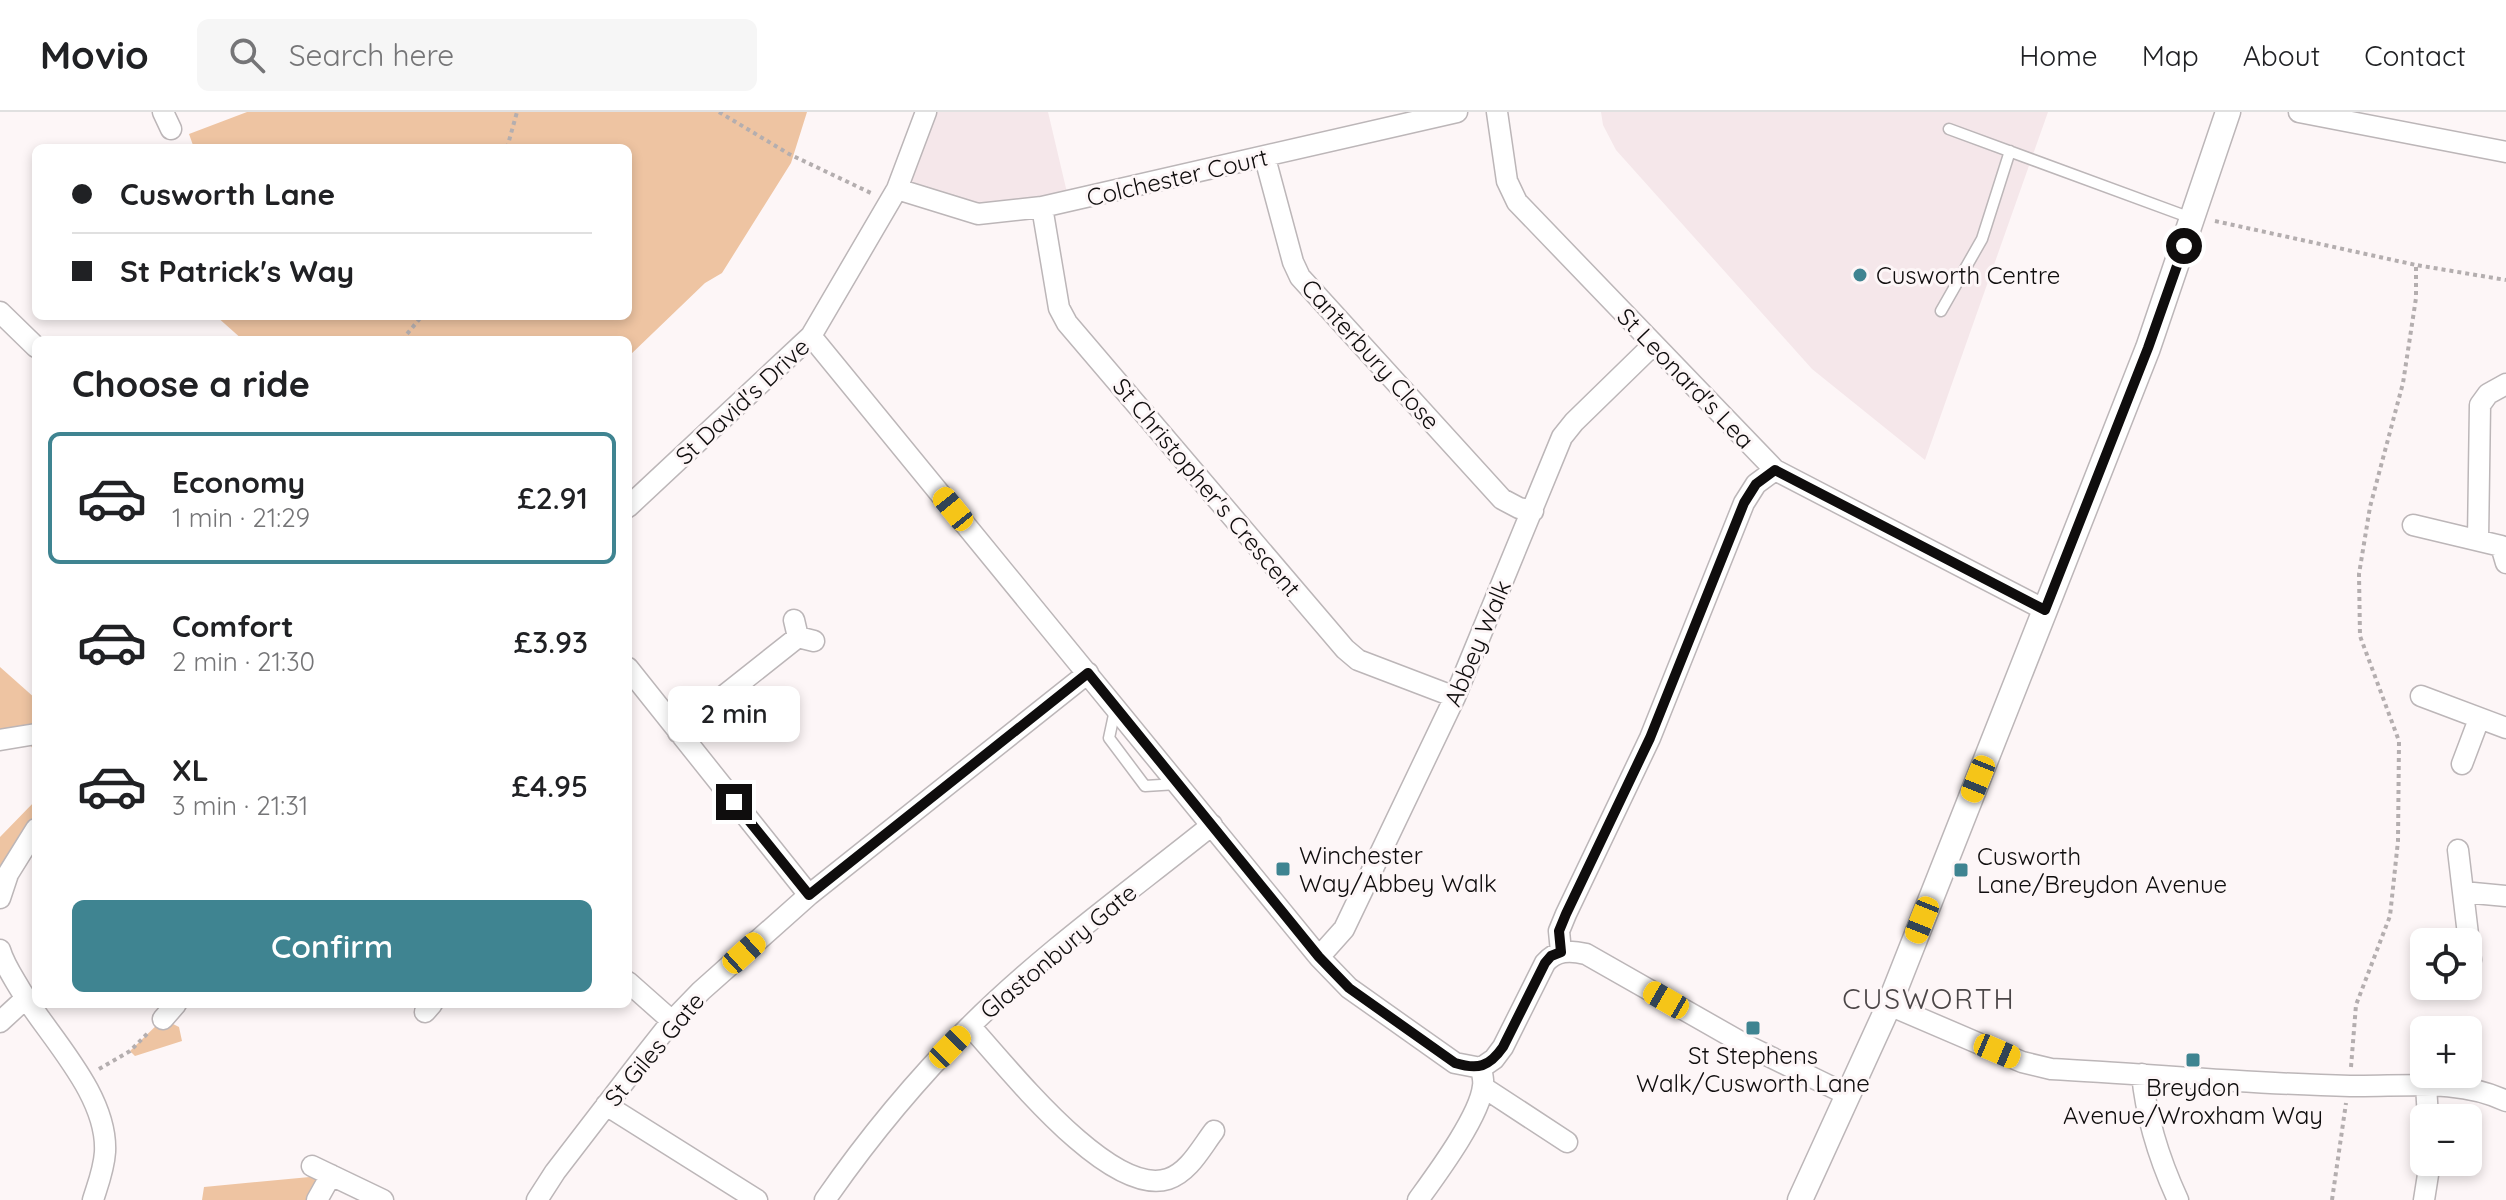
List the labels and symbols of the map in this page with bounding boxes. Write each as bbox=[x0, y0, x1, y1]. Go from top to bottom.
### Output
street label: Colchester Court bbox=[1084, 142, 1270, 212]
route start bbox=[2166, 228, 2202, 264]
place label: Cusworth Centre bbox=[1876, 260, 2060, 290]
marker: Cusworth Centre bbox=[1851, 266, 1869, 284]
street label: Canterbury Close bbox=[1295, 272, 1447, 436]
street label: St Leonard's Lea bbox=[1611, 301, 1761, 455]
street label: St David's Drive bbox=[669, 331, 815, 471]
street label: St Christopher's Crescent bbox=[1107, 372, 1307, 602]
car bbox=[929, 483, 977, 535]
street label: Abbey Walk bbox=[1437, 575, 1517, 711]
callout: 2 min bbox=[668, 686, 800, 742]
car bbox=[1958, 752, 1998, 806]
route end bbox=[716, 784, 752, 820]
place label: Winchester Way/Abbey Walk bbox=[1299, 840, 1497, 898]
place label: Cusworth Lane/Breydon Avenue bbox=[1977, 841, 2227, 899]
marker: Winchester Way/Abbey Walk bbox=[1274, 860, 1292, 878]
marker: Cusworth Lane/Breydon Avenue bbox=[1952, 861, 1970, 879]
street label: Glastonbury Gate bbox=[974, 877, 1142, 1025]
car bbox=[1902, 893, 1942, 947]
car bbox=[718, 928, 770, 978]
car bbox=[1639, 978, 1693, 1022]
district label: CUSWORTH bbox=[1842, 981, 2016, 1016]
street label: St Giles Gate bbox=[598, 986, 710, 1112]
marker: St Stephens Walk/Cusworth Lane bbox=[1744, 1019, 1762, 1037]
car bbox=[925, 1021, 975, 1073]
car bbox=[1970, 1031, 2024, 1071]
place label: St Stephens Walk/Cusworth Lane bbox=[1636, 1040, 1870, 1098]
marker: Breydon Avenue/Wroxham Way bbox=[2184, 1051, 2202, 1069]
place label: Breydon Avenue/Wroxham Way bbox=[2063, 1072, 2323, 1130]

